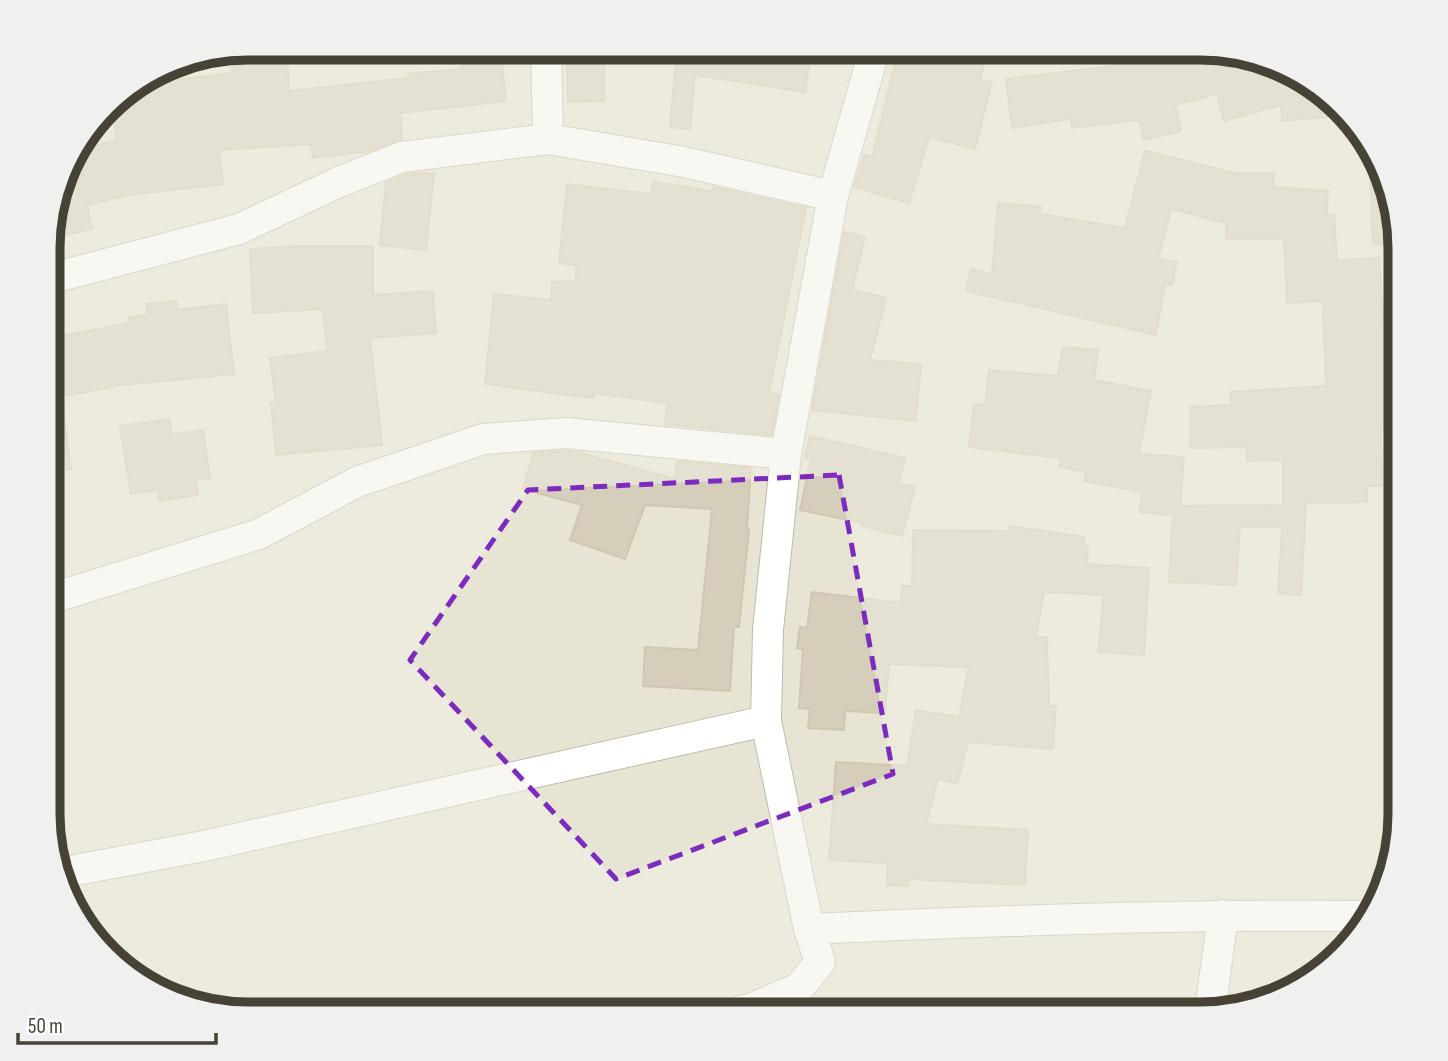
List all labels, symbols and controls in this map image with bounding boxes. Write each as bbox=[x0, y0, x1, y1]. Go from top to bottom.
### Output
scale bar bbox=[18, 1002, 215, 1046]
text: 50 m bbox=[28, 1014, 63, 1039]

